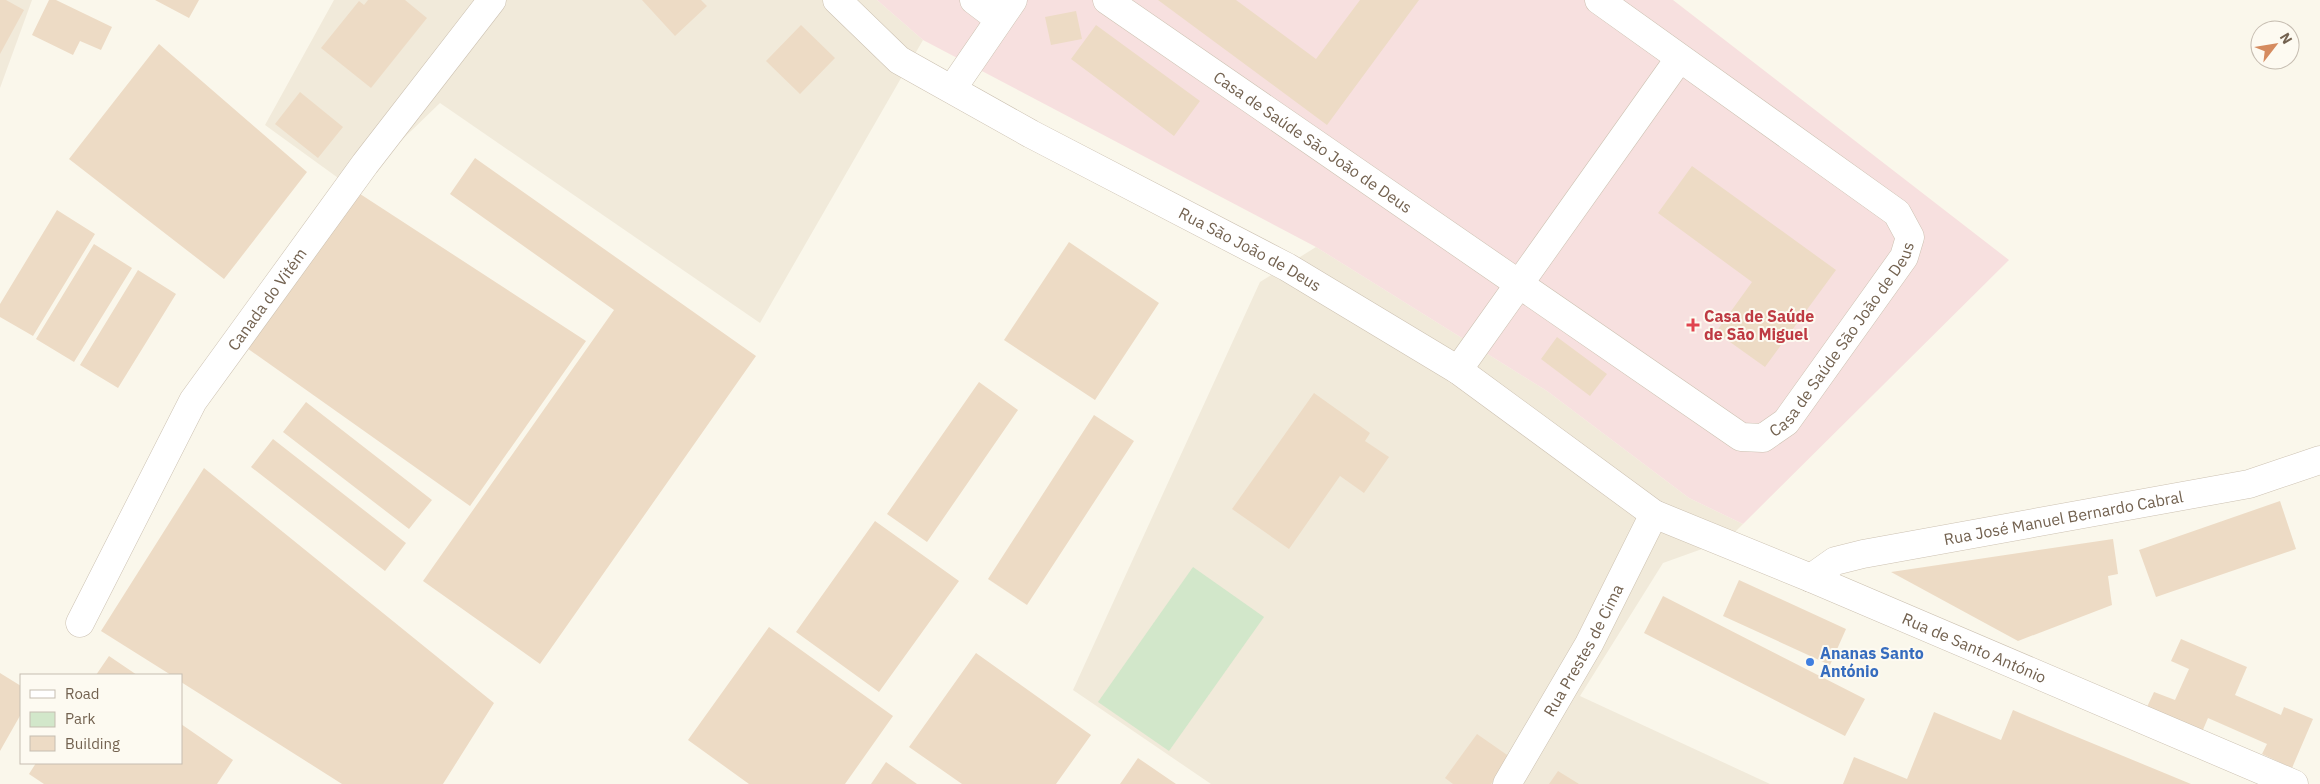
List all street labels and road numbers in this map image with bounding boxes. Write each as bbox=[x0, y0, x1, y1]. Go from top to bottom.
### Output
street label: Casa de Saúde São João de Deus bbox=[1210, 67, 1416, 217]
street label: Rua São João de Deus bbox=[1175, 203, 1325, 295]
street label: Casa de Saúde São João de Deus bbox=[1765, 239, 1918, 441]
street label: Canada do Vitém bbox=[223, 244, 311, 354]
street label: Rua José Manuel Bernardo Cabral bbox=[1942, 486, 2185, 549]
street label: Rua Prestes de Cima bbox=[1539, 580, 1628, 720]
street label: Rua de Santo António bbox=[1899, 608, 2049, 687]

